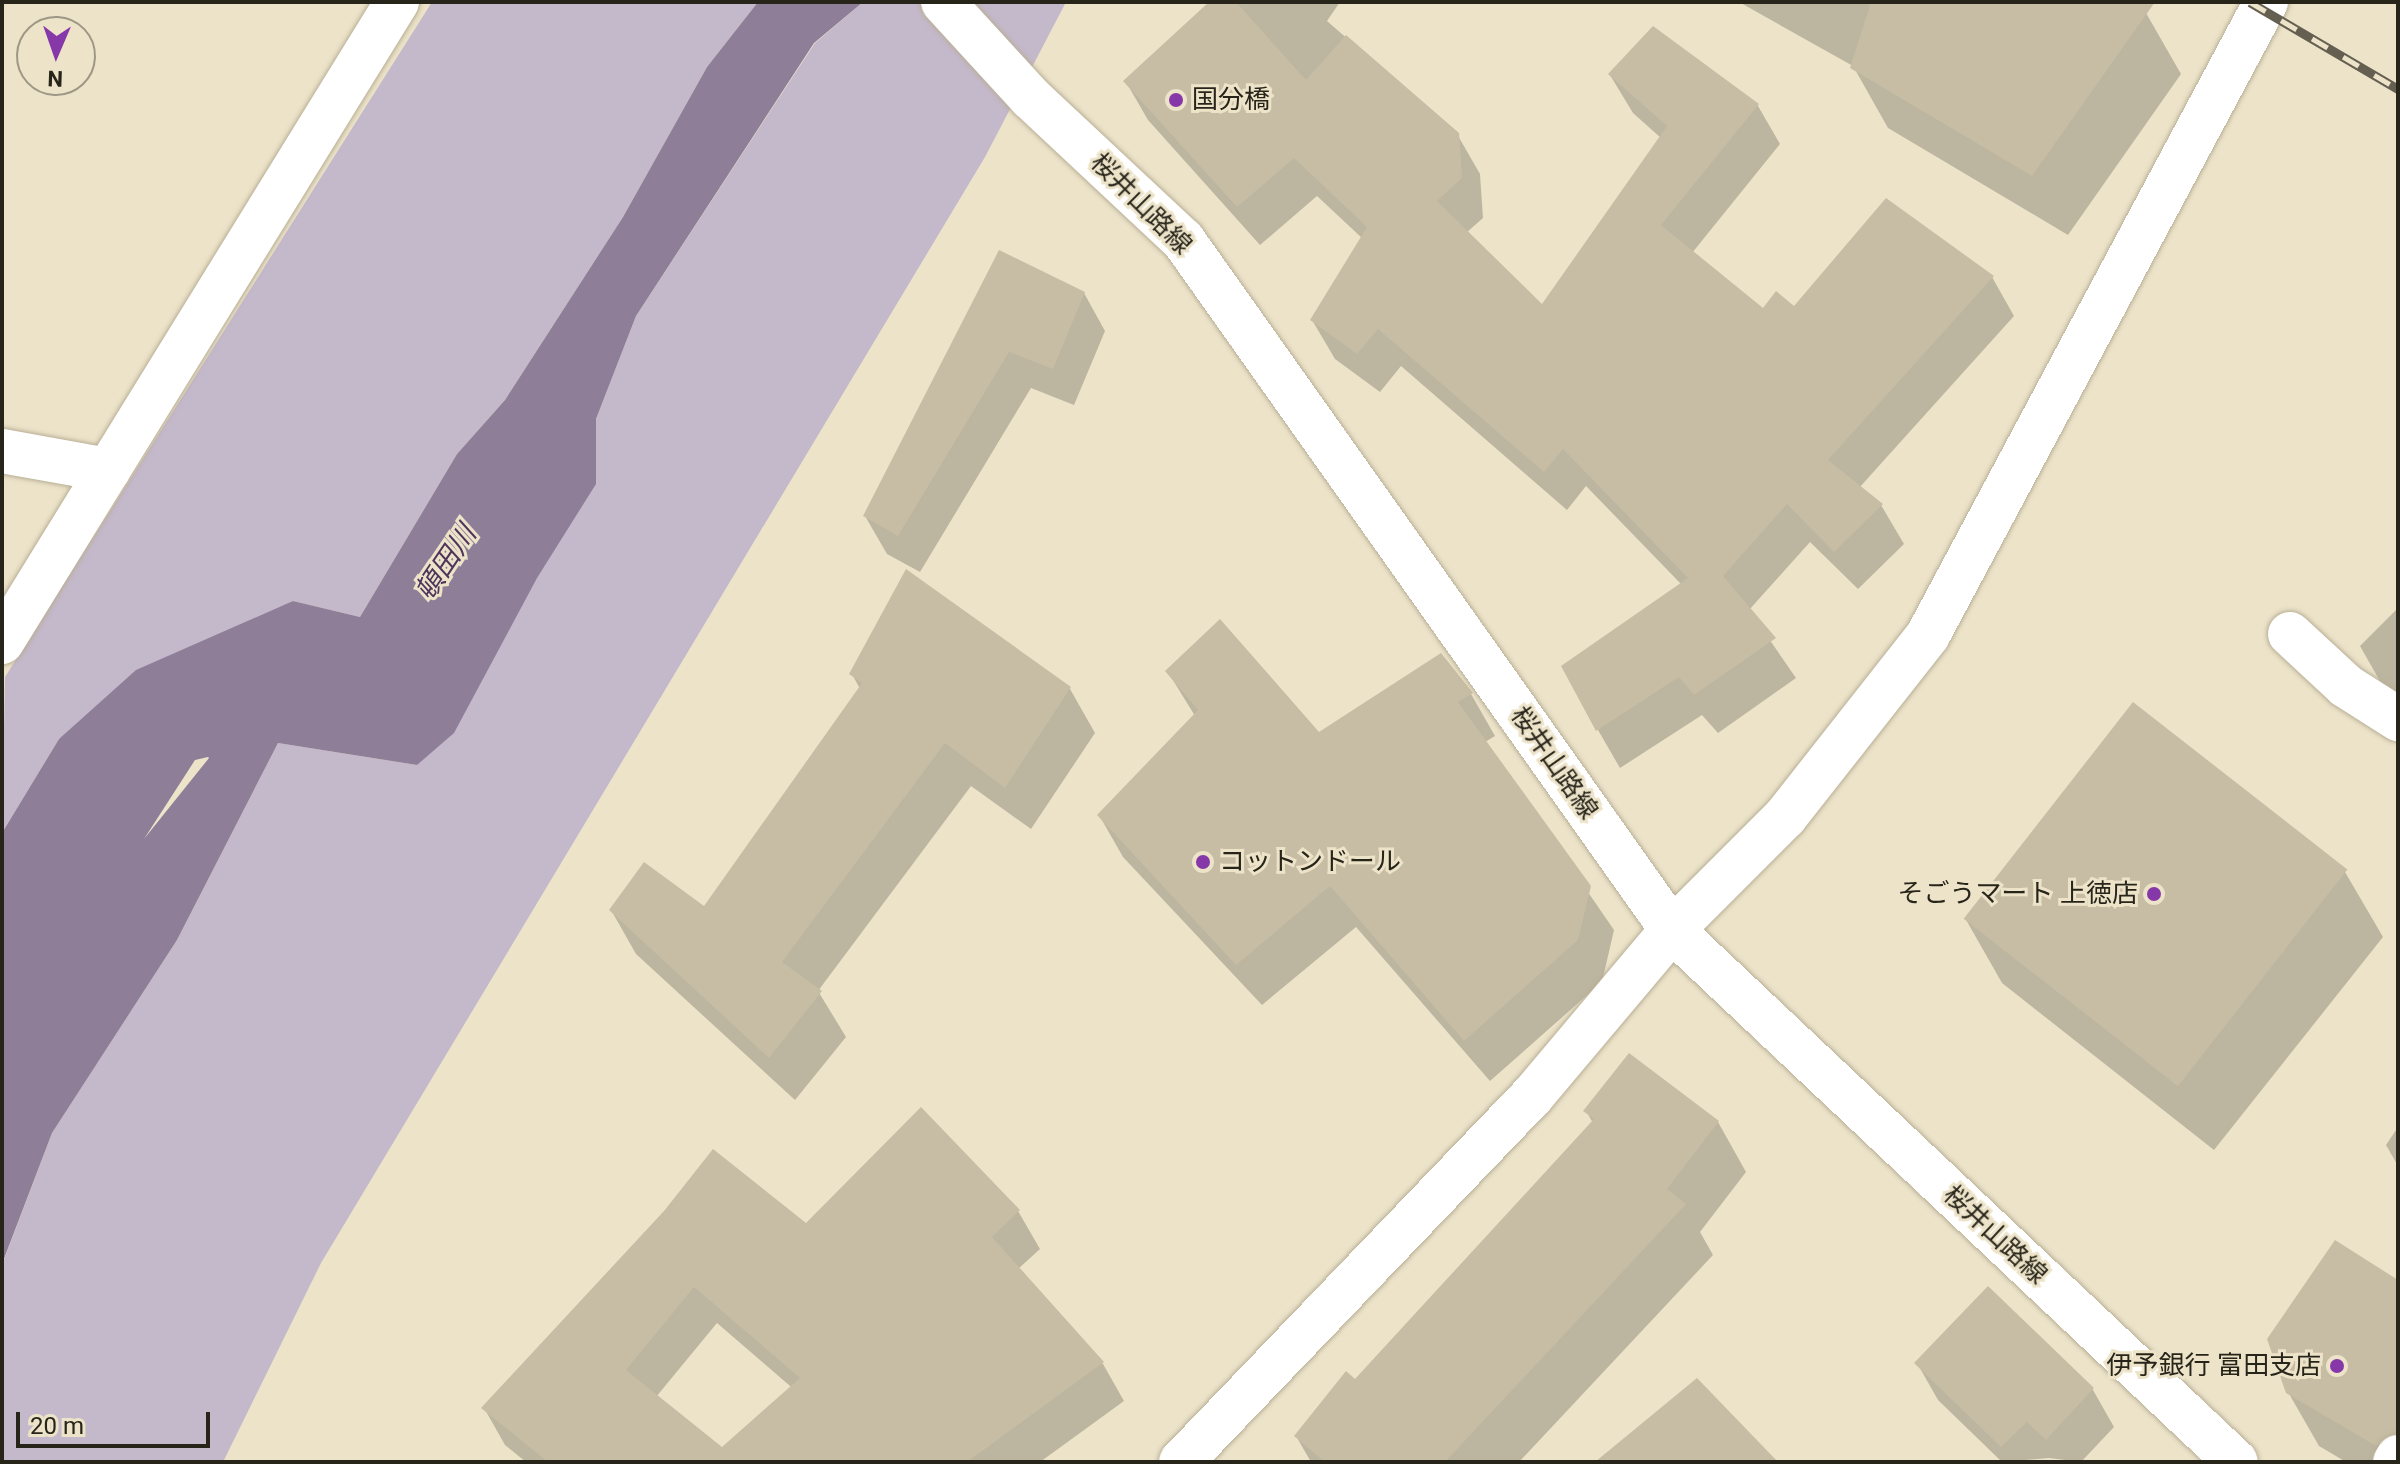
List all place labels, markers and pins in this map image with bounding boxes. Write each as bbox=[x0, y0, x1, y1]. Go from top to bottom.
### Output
place label: 国分橋 bbox=[1192, 84, 1270, 116]
marker: 国分橋 bbox=[1167, 91, 1185, 109]
place label: コットンドール bbox=[1219, 846, 1401, 878]
marker: コットンドール bbox=[1194, 853, 1212, 871]
place label: そごうマート 上徳店 bbox=[1898, 878, 2138, 910]
marker: そごうマート 上徳店 bbox=[2145, 885, 2163, 903]
place label: 伊予銀行 富田支店 bbox=[2107, 1350, 2321, 1382]
marker: 伊予銀行 富田支店 bbox=[2328, 1357, 2346, 1375]

